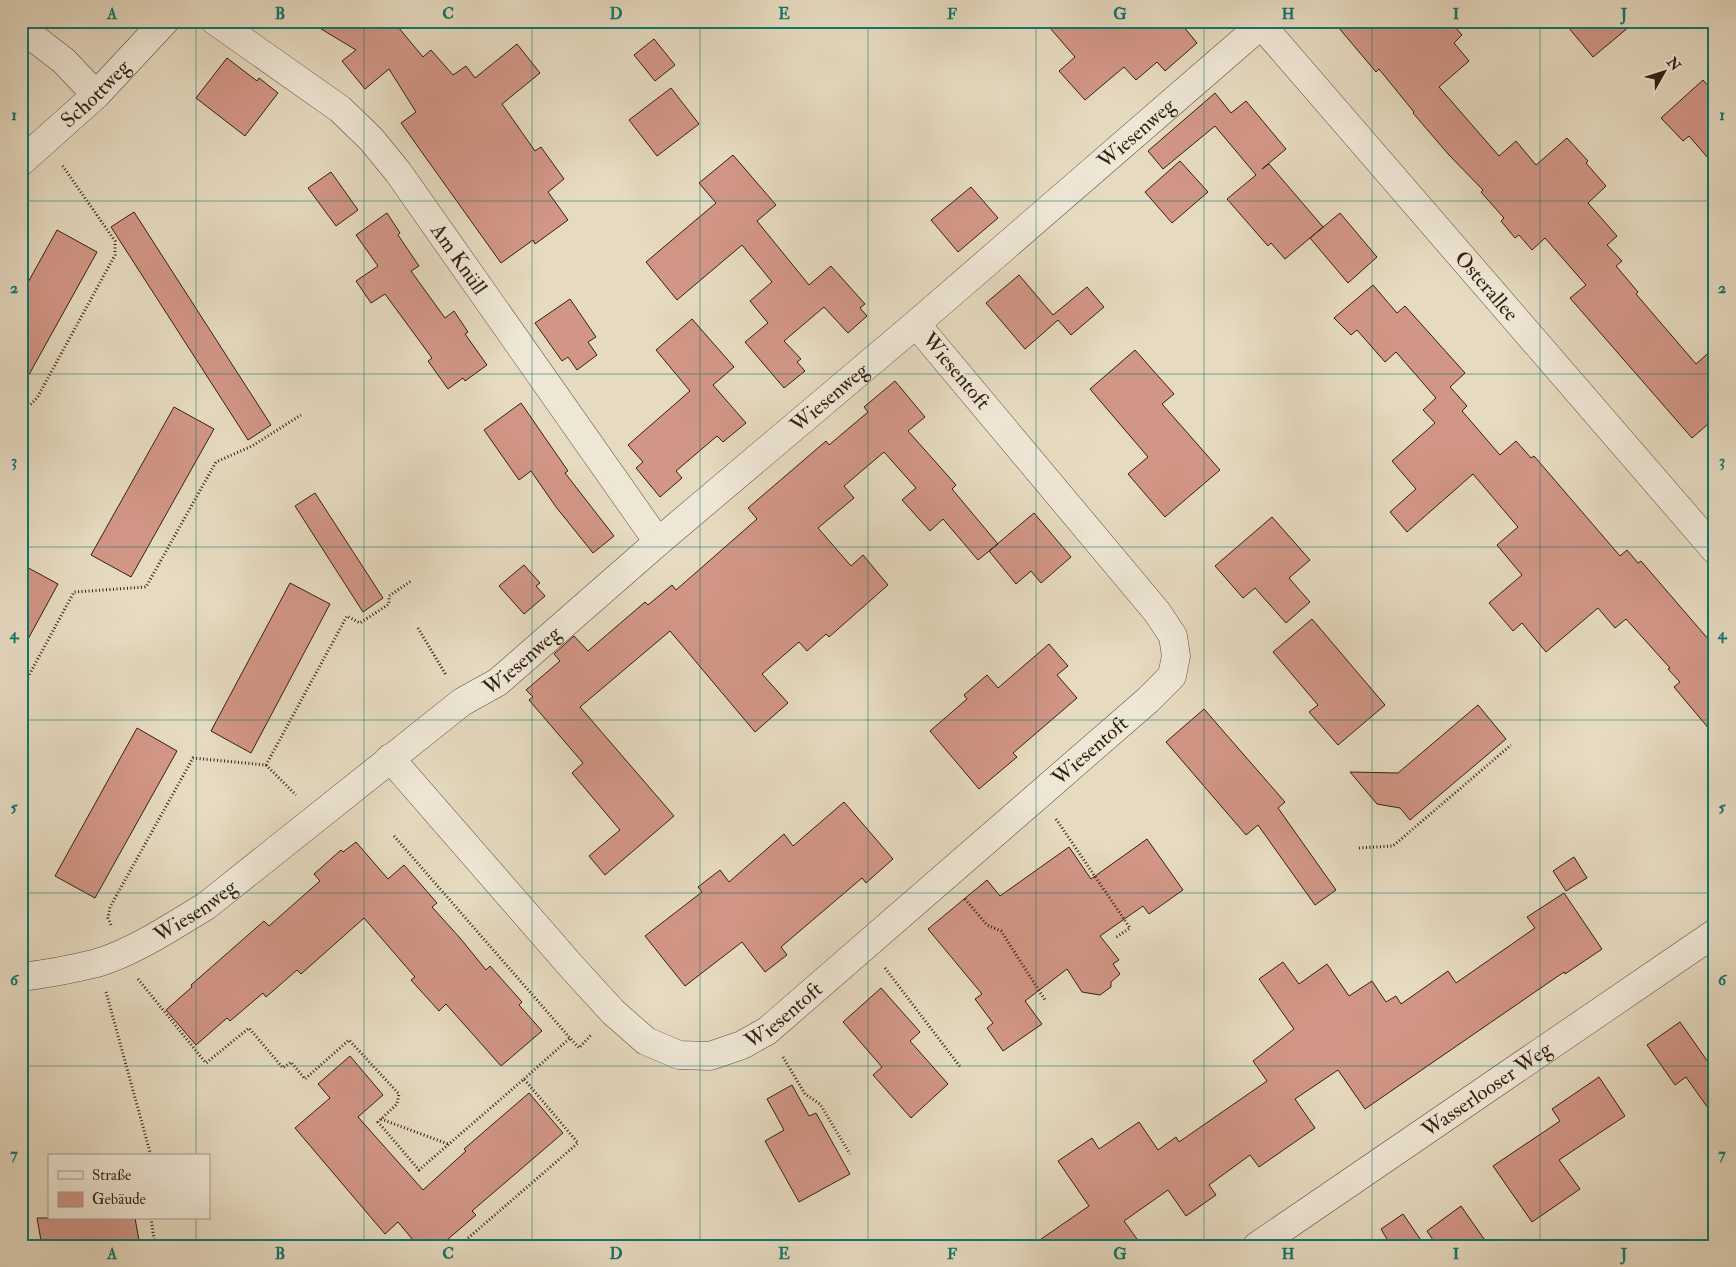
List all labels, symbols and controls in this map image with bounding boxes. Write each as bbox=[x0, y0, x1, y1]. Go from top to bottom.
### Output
text: A bbox=[106, 4, 118, 24]
text: B bbox=[275, 4, 285, 24]
text: C bbox=[442, 4, 454, 24]
text: D bbox=[609, 4, 623, 24]
text: E bbox=[778, 4, 790, 24]
text: F bbox=[947, 4, 957, 24]
text: G bbox=[1113, 4, 1127, 24]
text: H bbox=[1281, 4, 1295, 24]
text: I bbox=[1453, 4, 1460, 24]
text: J bbox=[1620, 4, 1628, 25]
north arrow bbox=[1638, 48, 1688, 98]
street label: Schottweg bbox=[55, 53, 136, 134]
text: N bbox=[1663, 53, 1685, 75]
street label: Wiesenweg bbox=[1091, 92, 1181, 175]
text: 1 bbox=[11, 105, 17, 125]
text: 1 bbox=[1719, 105, 1725, 125]
street label: Am Knüll bbox=[424, 217, 494, 300]
street label: Osterallee bbox=[1449, 245, 1525, 327]
text: 2 bbox=[10, 278, 18, 298]
text: 2 bbox=[1718, 278, 1726, 298]
street label: Wiesentoft bbox=[915, 326, 996, 415]
street label: Wiesenweg bbox=[784, 356, 874, 439]
text: 3 bbox=[11, 451, 17, 471]
text: 3 bbox=[1719, 451, 1725, 471]
street label: Wiesenweg bbox=[477, 619, 567, 702]
text: 4 bbox=[9, 624, 20, 644]
text: 4 bbox=[1717, 624, 1728, 644]
street label: Wiesentoft bbox=[1045, 710, 1134, 792]
text: 5 bbox=[10, 797, 18, 817]
text: 5 bbox=[1718, 797, 1726, 817]
street label: Wiesenweg bbox=[148, 873, 243, 949]
text: 6 bbox=[10, 970, 20, 990]
text: 6 bbox=[1718, 970, 1728, 990]
street label: Wiesentoft bbox=[739, 975, 828, 1055]
street label: Wasserlooser Weg bbox=[1416, 1035, 1557, 1144]
text: 7 bbox=[10, 1144, 18, 1164]
text: 7 bbox=[1718, 1144, 1726, 1164]
legend bbox=[48, 1154, 210, 1220]
text: Straße bbox=[92, 1166, 131, 1185]
text: Gebäude bbox=[92, 1190, 146, 1209]
text: A bbox=[106, 1244, 118, 1264]
text: B bbox=[275, 1244, 285, 1264]
text: C bbox=[442, 1244, 454, 1264]
text: D bbox=[609, 1244, 623, 1264]
text: E bbox=[778, 1244, 790, 1264]
text: F bbox=[947, 1244, 957, 1264]
text: G bbox=[1113, 1244, 1127, 1264]
text: H bbox=[1281, 1244, 1295, 1264]
text: I bbox=[1453, 1244, 1460, 1264]
text: J bbox=[1620, 1244, 1628, 1265]

